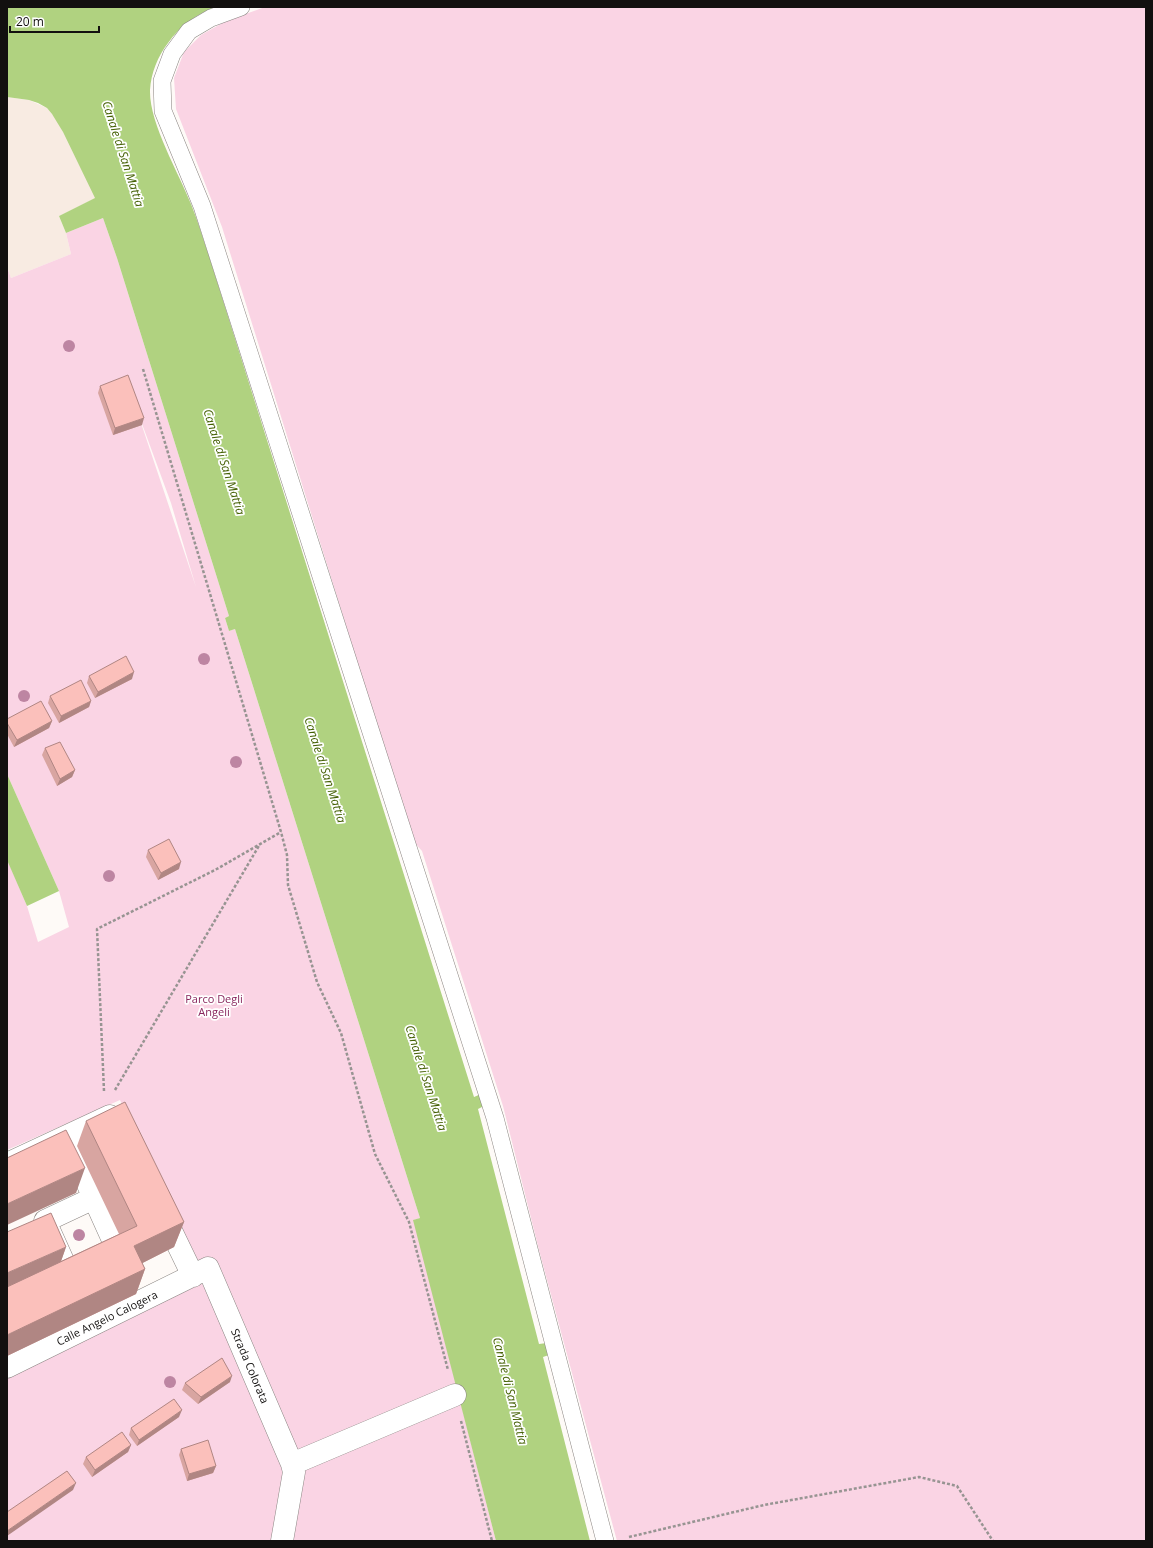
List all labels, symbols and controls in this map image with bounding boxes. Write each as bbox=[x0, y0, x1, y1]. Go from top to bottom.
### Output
scale bar bbox=[10, 8, 99, 34]
text: 20 m bbox=[16, 13, 44, 30]
water label: Canale di San Mattia bbox=[98, 99, 149, 209]
water label: Canale di San Mattia bbox=[199, 407, 250, 517]
water label: Canale di San Mattia bbox=[300, 715, 351, 825]
park label: Parco Degli Angeli bbox=[185, 991, 243, 1019]
water label: Canale di San Mattia bbox=[401, 1023, 452, 1133]
street label: Calle Angelo Calogera bbox=[54, 1286, 160, 1349]
street label: Strada Colorata bbox=[228, 1326, 273, 1405]
water label: Canale di San Mattia bbox=[489, 1335, 532, 1447]

